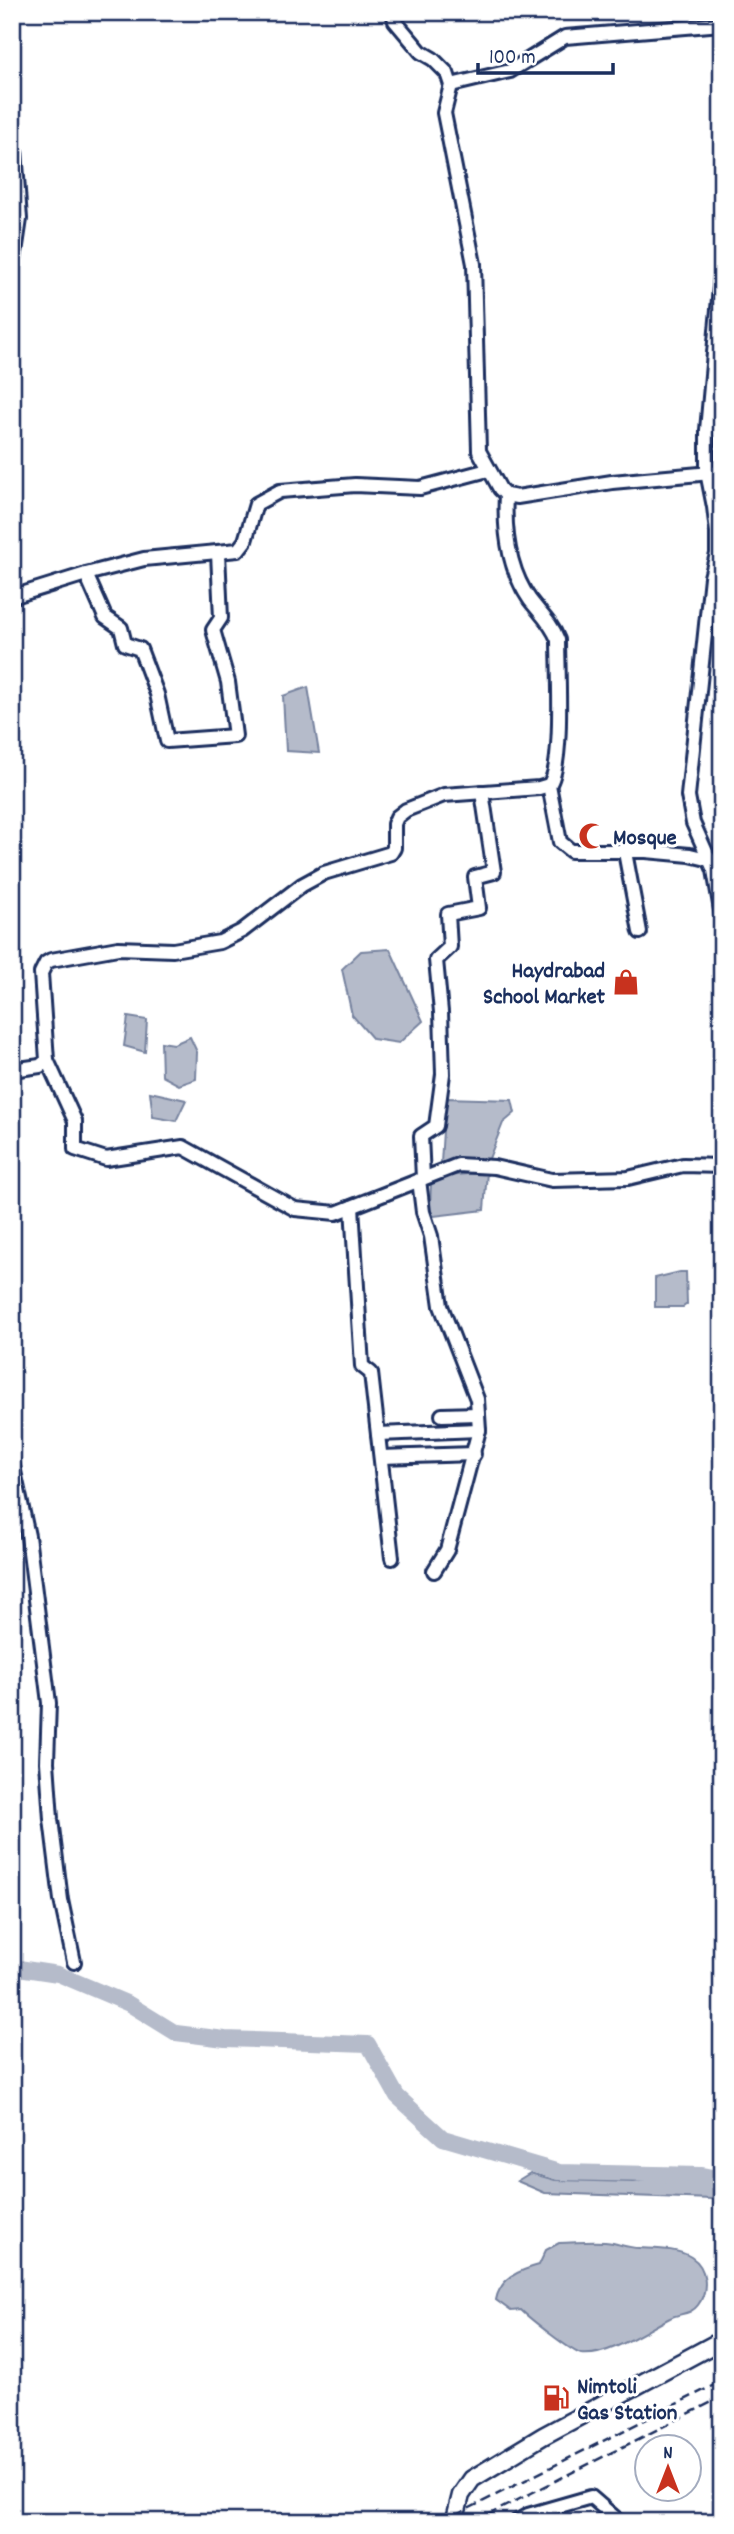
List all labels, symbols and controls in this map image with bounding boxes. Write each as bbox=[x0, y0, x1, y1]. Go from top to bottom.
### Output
scale bar bbox=[478, 32, 613, 76]
text: 100 m bbox=[489, 44, 536, 74]
mosque icon: Mosque bbox=[577, 821, 607, 851]
place label: Mosque bbox=[613, 823, 677, 856]
place label: Haydrabad School Market bbox=[483, 956, 605, 1015]
shop icon: Haydrabad School Market bbox=[611, 967, 641, 997]
place label: Nimtoli Gas Station bbox=[577, 2372, 678, 2431]
fuel station icon: Nimtoli Gas Station bbox=[541, 2383, 571, 2413]
north arrow bbox=[632, 2432, 702, 2502]
text: N bbox=[663, 2441, 673, 2468]

